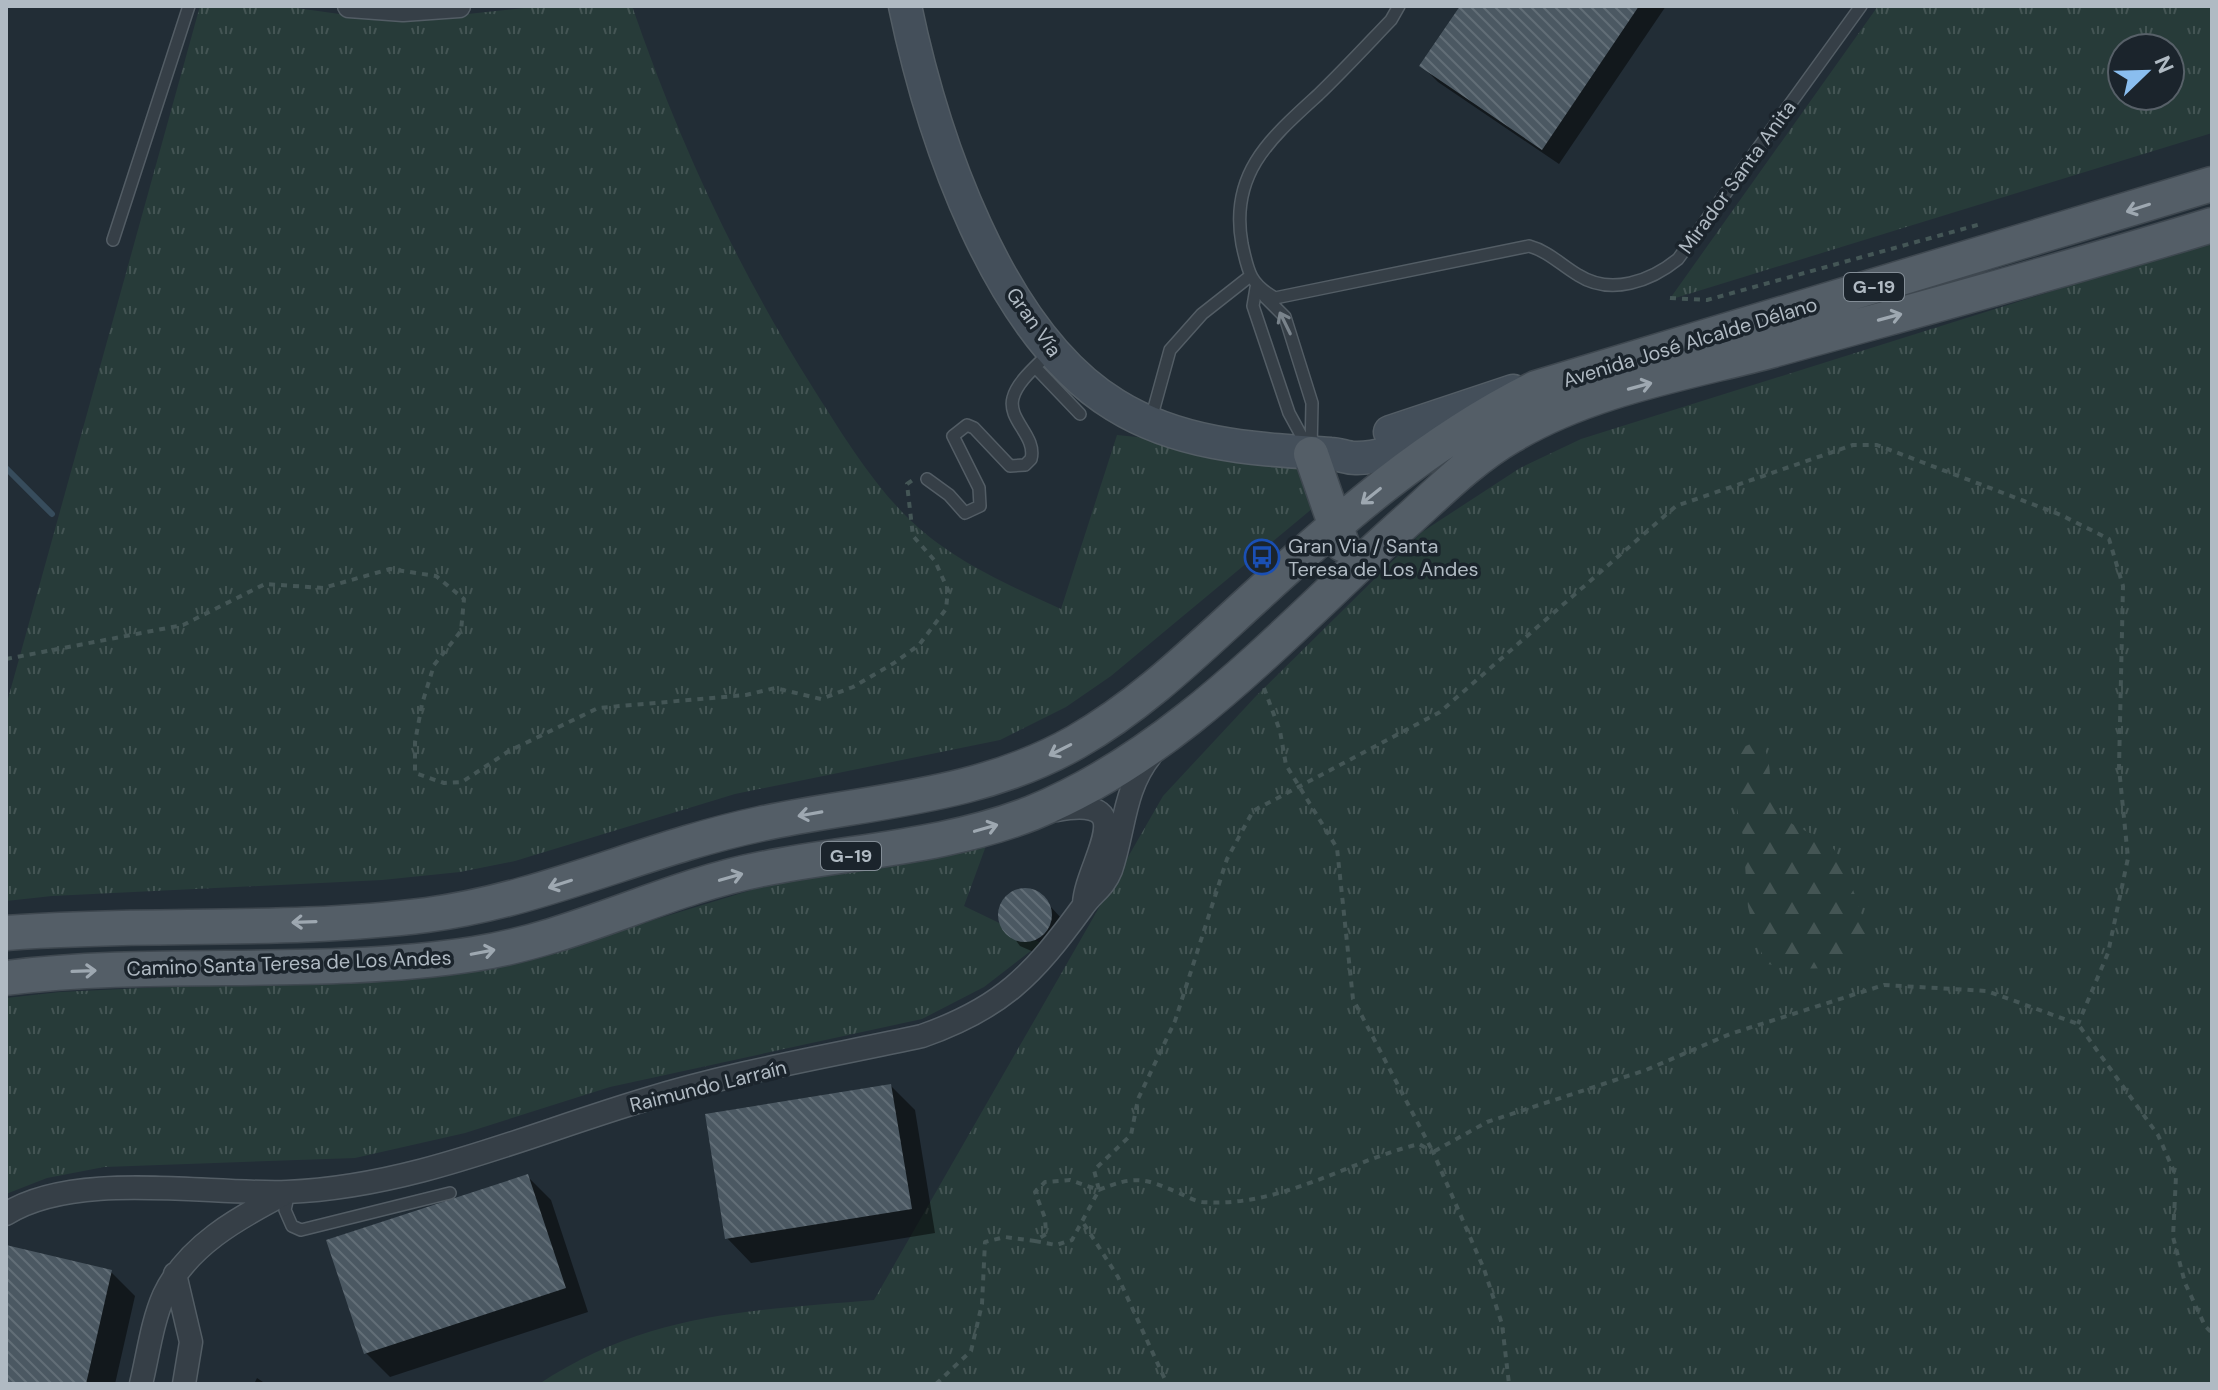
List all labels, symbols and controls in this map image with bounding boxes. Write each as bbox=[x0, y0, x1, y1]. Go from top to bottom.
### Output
north arrow bbox=[2106, 32, 2186, 112]
text: N bbox=[2147, 51, 2180, 77]
street label: Mirador Santa Anita bbox=[1673, 95, 1801, 259]
one-way arrow bbox=[2125, 201, 2150, 216]
road number: G-19 bbox=[1844, 273, 1904, 301]
street label: Gran Vía bbox=[1001, 282, 1067, 362]
street label: Avenida José Alcalde Délano bbox=[1560, 291, 1820, 393]
one-way arrow bbox=[1877, 309, 1903, 324]
one-way arrow bbox=[1277, 312, 1292, 336]
one-way arrow bbox=[1626, 378, 1652, 393]
one-way arrow bbox=[1361, 487, 1382, 505]
place label: Gran Via / Santa Teresa de Los Andes bbox=[1288, 533, 1479, 582]
bus stop icon: Gran Via / Santa Teresa de Los Andes bbox=[1243, 538, 1281, 576]
one-way arrow bbox=[1049, 743, 1073, 759]
one-way arrow bbox=[798, 808, 823, 823]
one-way arrow bbox=[973, 820, 999, 835]
road number: G-19 bbox=[821, 842, 881, 870]
one-way arrow bbox=[718, 868, 744, 883]
one-way arrow bbox=[548, 878, 573, 893]
one-way arrow bbox=[291, 914, 318, 930]
street label: Camino Santa Teresa de Los Andes bbox=[126, 944, 452, 982]
one-way arrow bbox=[470, 944, 495, 959]
one-way arrow bbox=[70, 964, 97, 979]
street label: Raimundo Larraín bbox=[627, 1054, 789, 1118]

